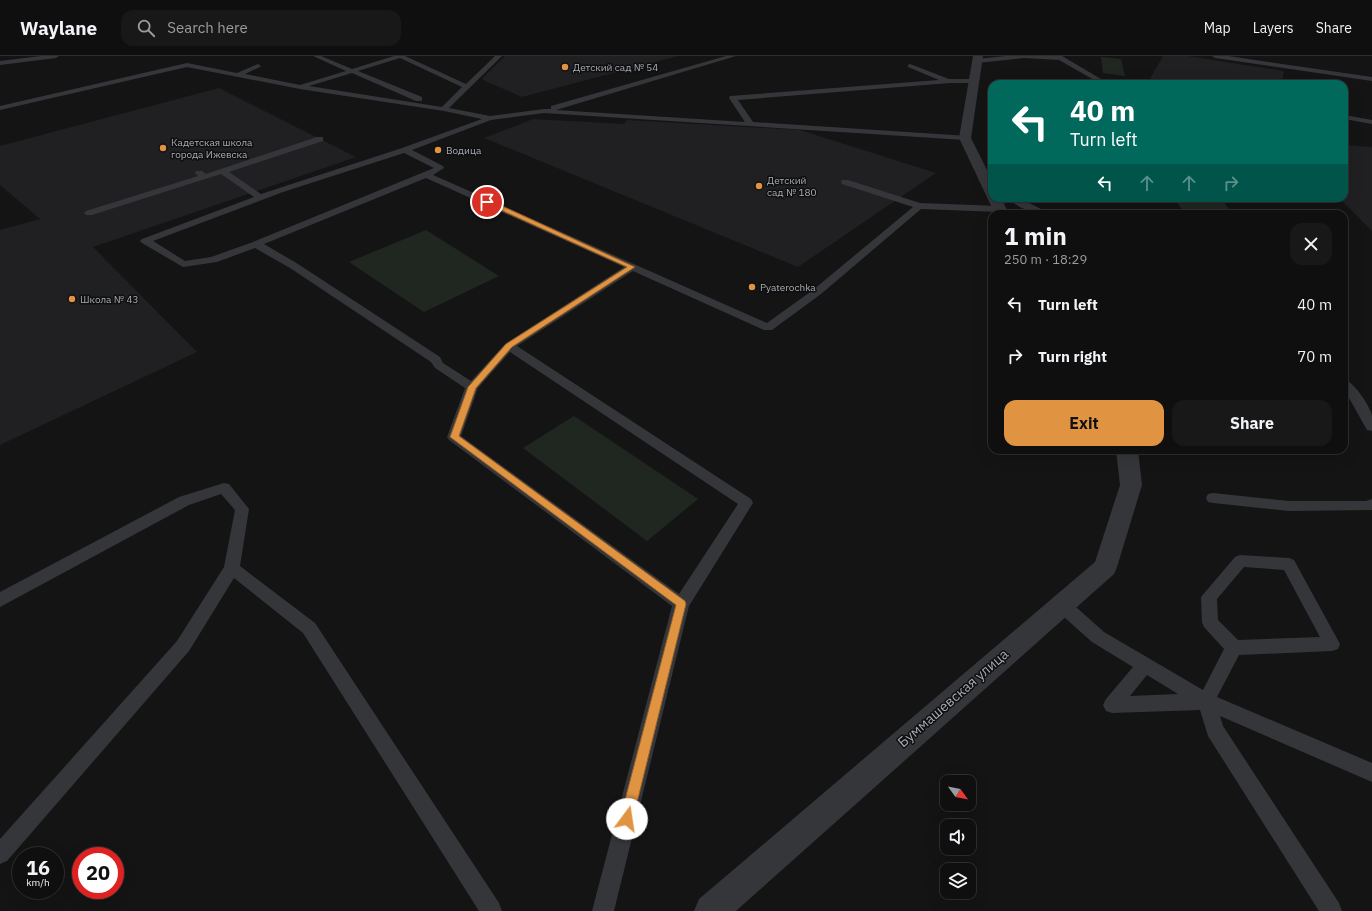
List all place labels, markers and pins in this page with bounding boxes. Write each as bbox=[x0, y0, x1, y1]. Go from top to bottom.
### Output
place label: Детский сад № 54 bbox=[573, 61, 658, 74]
marker: Детский сад № 54 bbox=[560, 62, 570, 72]
place label: Кадетская школа города Ижевска bbox=[171, 136, 253, 161]
marker: Кадетская школа города Ижевска bbox=[158, 143, 168, 153]
place label: Водица bbox=[446, 144, 482, 157]
marker: Водица bbox=[433, 145, 443, 155]
place label: Детский сад № 180 bbox=[767, 174, 817, 199]
marker: Детский сад № 180 bbox=[754, 181, 764, 191]
pin bbox=[470, 185, 504, 219]
place label: Pyaterochka bbox=[760, 281, 816, 294]
marker: Pyaterochka bbox=[747, 282, 757, 292]
place label: Школа № 43 bbox=[80, 293, 138, 306]
marker: Школа № 43 bbox=[67, 294, 77, 304]

